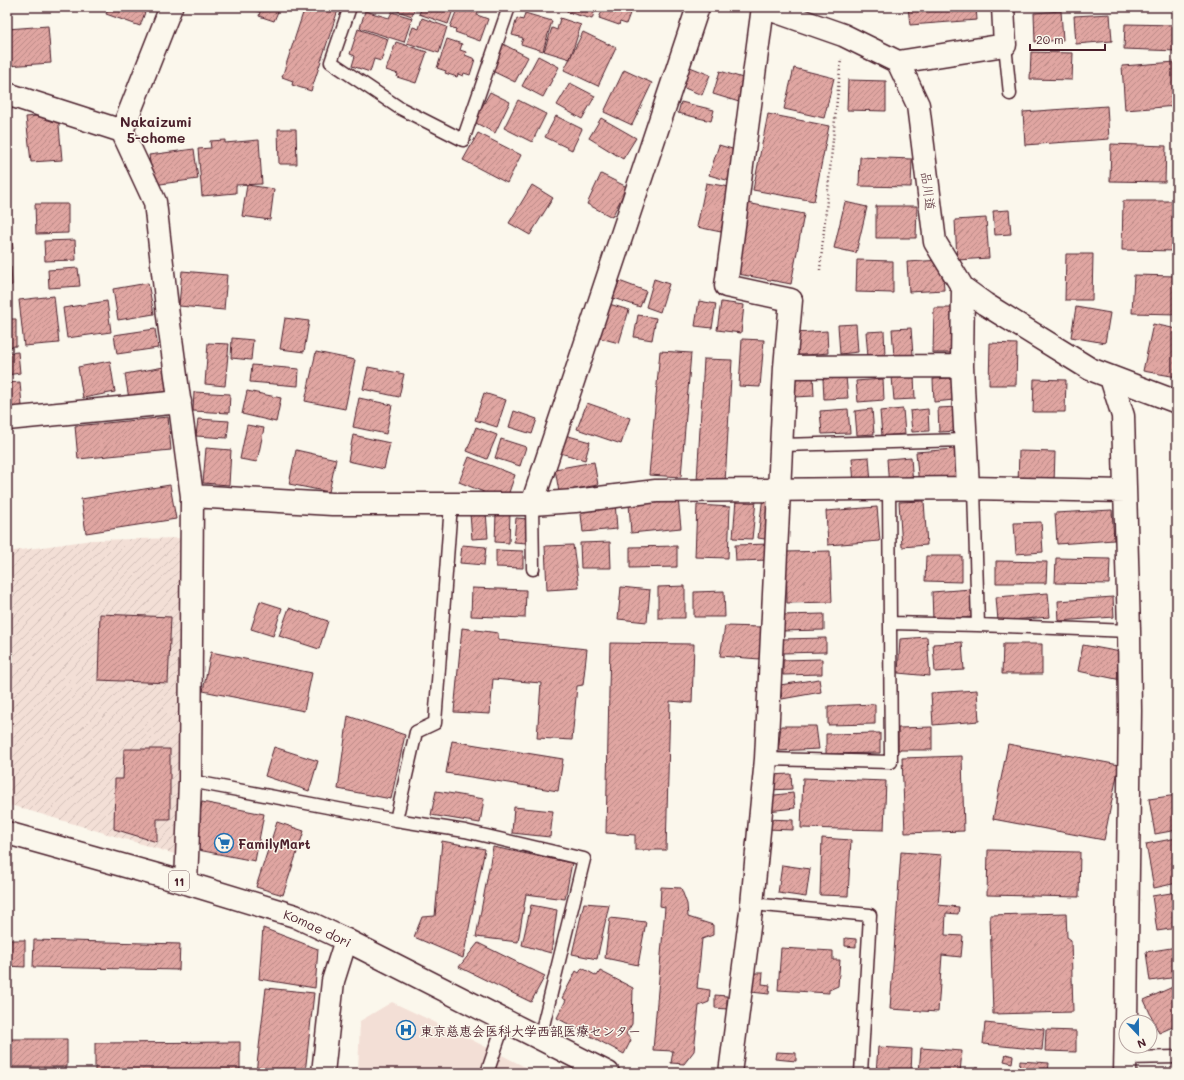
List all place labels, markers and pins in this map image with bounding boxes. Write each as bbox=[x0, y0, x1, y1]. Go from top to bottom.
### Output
supermarket icon: FamilyMart bbox=[213, 832, 235, 854]
place label: FamilyMart bbox=[238, 835, 311, 853]
hospital icon: 東京慈恵会医科大学西部医療センター bbox=[395, 1019, 417, 1041]
place label: 東京慈恵会医科大学西部医療センター bbox=[420, 1022, 641, 1039]

